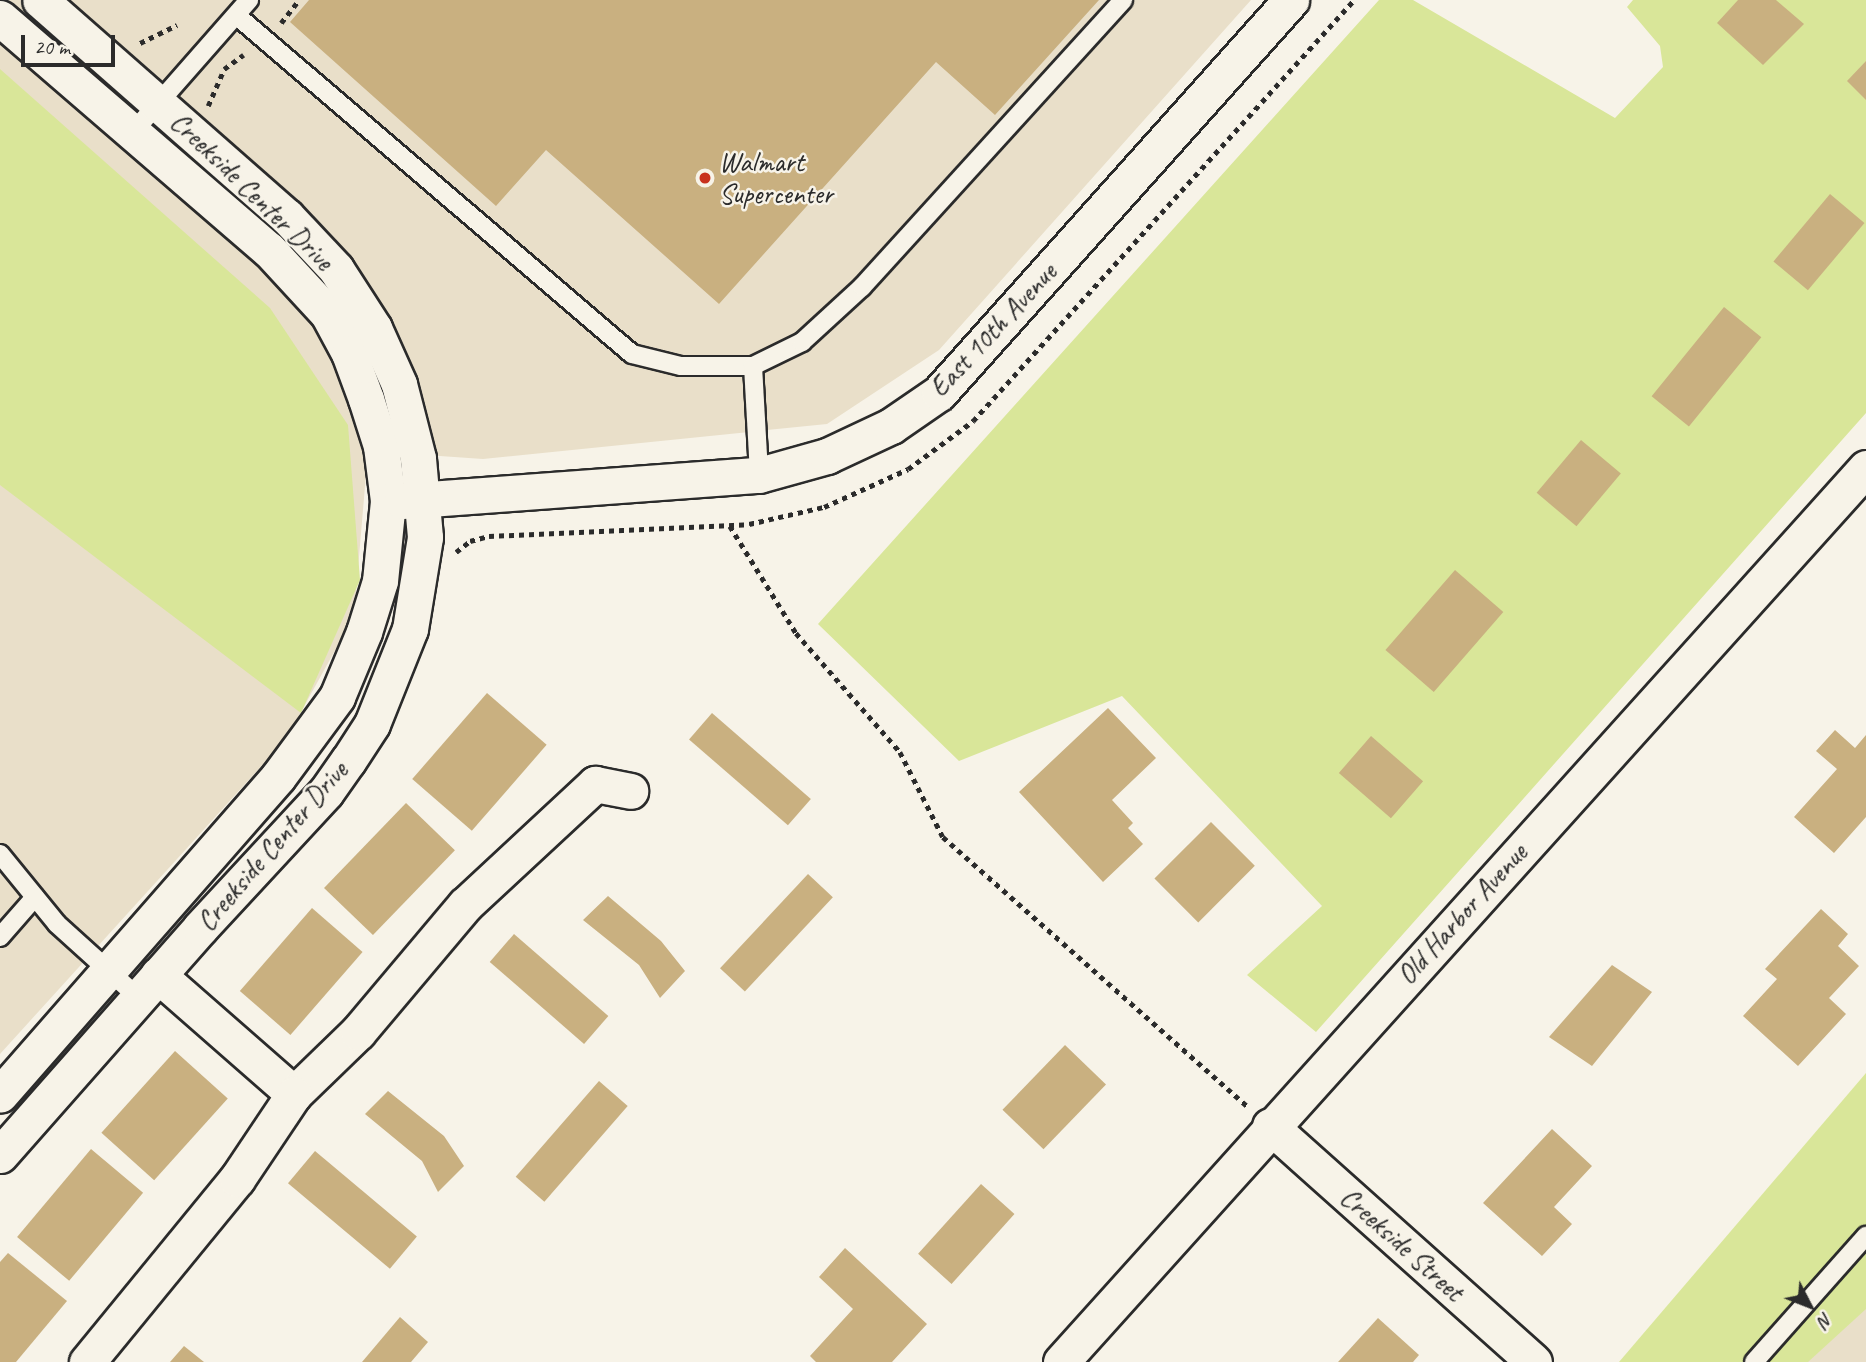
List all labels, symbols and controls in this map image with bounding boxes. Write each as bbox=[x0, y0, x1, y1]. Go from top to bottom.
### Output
scale bar bbox=[24, 21, 119, 65]
text: 20 m bbox=[34, 34, 70, 60]
street label: Creekside Center Drive bbox=[163, 105, 341, 277]
place label: Walmart Supercenter bbox=[719, 145, 833, 211]
marker: Walmart Supercenter bbox=[697, 170, 713, 186]
street label: East 10th Avenue bbox=[922, 256, 1064, 404]
street label: Creekside Center Drive bbox=[189, 754, 355, 938]
street label: Old Harbor Avenue bbox=[1390, 837, 1534, 991]
street label: Creekside Street bbox=[1333, 1180, 1471, 1308]
north arrow bbox=[1775, 1271, 1845, 1341]
text: N bbox=[1813, 1308, 1838, 1332]

